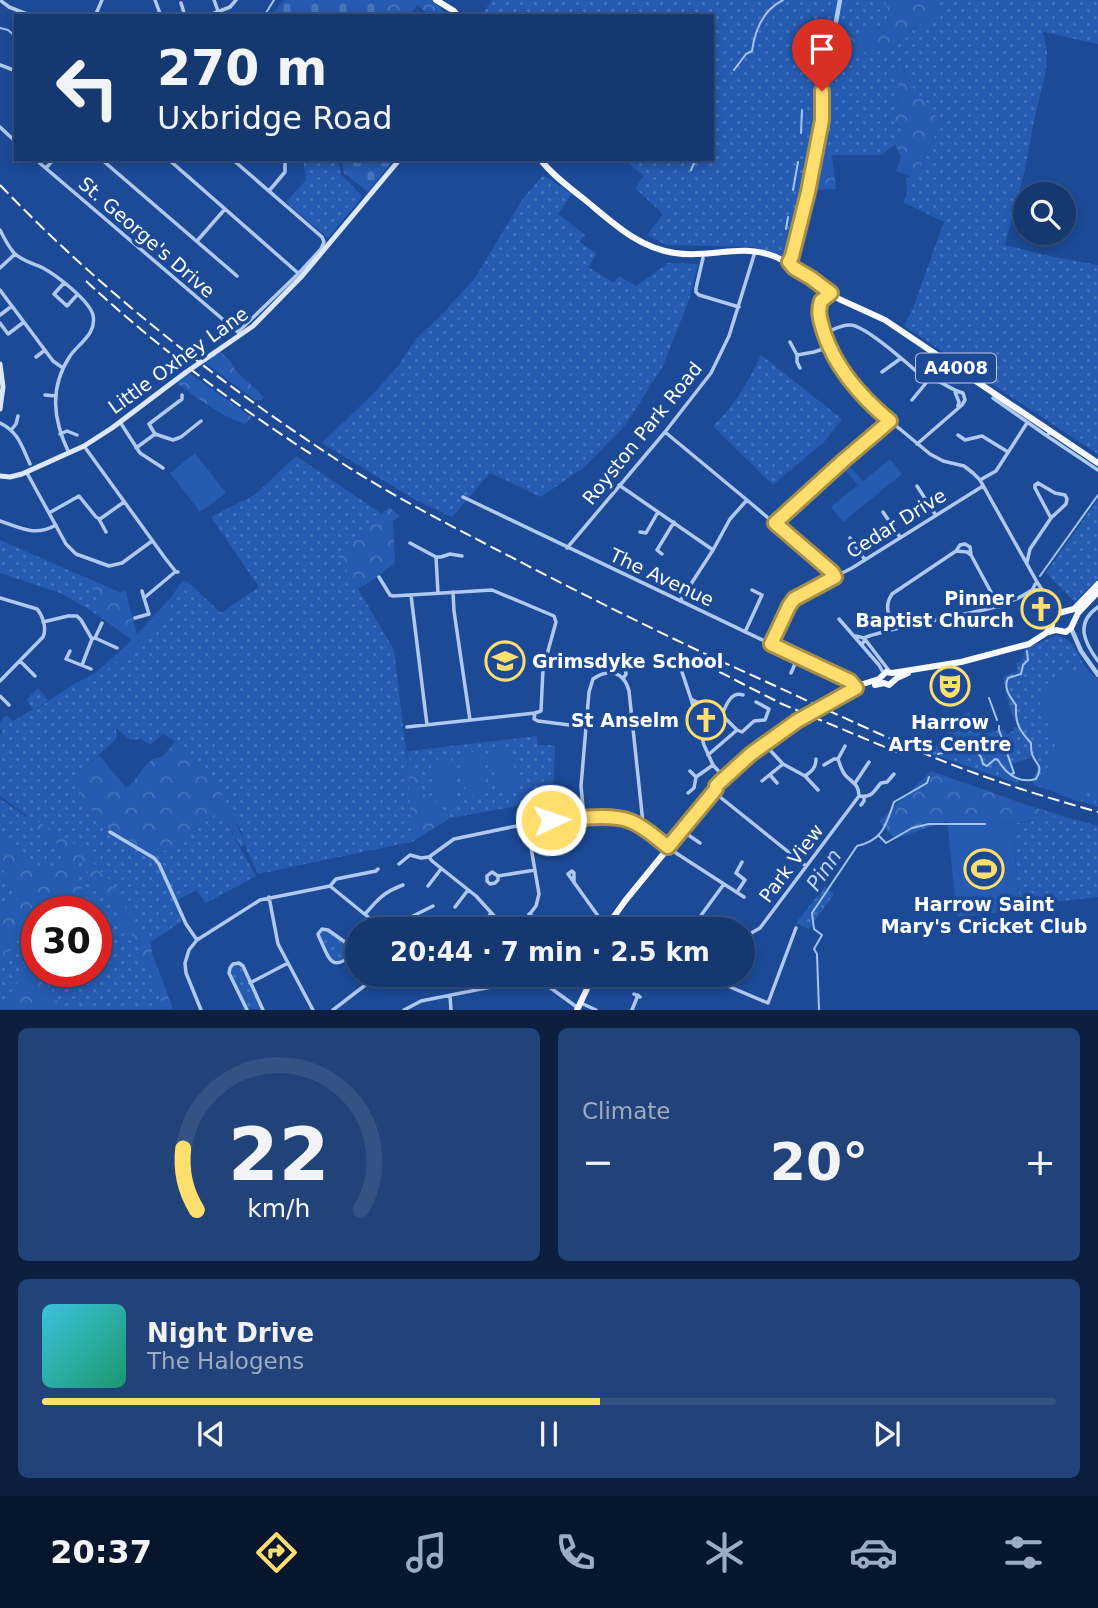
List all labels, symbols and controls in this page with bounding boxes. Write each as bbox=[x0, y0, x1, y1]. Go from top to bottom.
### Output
pin bbox=[792, 19, 852, 91]
icon: arrive bbox=[803, 30, 841, 68]
text: 270 m bbox=[157, 40, 327, 97]
icon: left bbox=[42, 42, 133, 133]
text: Uxbridge Road bbox=[157, 99, 393, 137]
street label: St. George's Drive bbox=[75, 172, 219, 302]
map controls bbox=[1013, 182, 1076, 245]
button: search bbox=[1013, 182, 1076, 245]
street label: Little Oxhey Lane bbox=[104, 302, 252, 418]
road number: A4008 bbox=[916, 354, 996, 382]
street label: Royston Park Road bbox=[578, 357, 706, 509]
street label: Cedar Drive bbox=[842, 484, 950, 562]
street label: The Avenue bbox=[606, 543, 717, 611]
place label: Pinner Baptist Church bbox=[855, 587, 1015, 631]
church icon: Pinner Baptist Church bbox=[1020, 588, 1062, 630]
school or university icon: Grimsdyke School bbox=[484, 640, 526, 682]
place label: Grimsdyke School bbox=[532, 650, 723, 672]
theatre icon: Harrow Arts Centre bbox=[929, 665, 971, 707]
church icon: St Anselm bbox=[685, 699, 727, 741]
place label: St Anselm bbox=[571, 709, 679, 731]
place label: Harrow Arts Centre bbox=[889, 711, 1011, 755]
position arrow bbox=[514, 783, 588, 857]
street label: Park View bbox=[754, 820, 828, 906]
water label: Pinn bbox=[801, 845, 847, 895]
sports icon: Harrow Saint Mary's Cricket Club bbox=[963, 848, 1005, 890]
place label: Harrow Saint Mary's Cricket Club bbox=[881, 893, 1087, 937]
speed limit sign: 30 bbox=[21, 896, 112, 987]
text: 20:44 · 7 min · 2.5 km bbox=[390, 937, 710, 967]
text: Climate bbox=[582, 1098, 671, 1124]
text: 22 bbox=[228, 1113, 330, 1198]
text: 20° bbox=[770, 1132, 868, 1192]
text: − bbox=[582, 1140, 614, 1184]
text: + bbox=[1024, 1140, 1056, 1184]
text: km/h bbox=[247, 1194, 311, 1223]
text: Night Drive bbox=[147, 1318, 314, 1348]
text: The Halogens bbox=[147, 1348, 304, 1374]
icon: previous bbox=[192, 1415, 230, 1453]
icon: pause bbox=[530, 1415, 568, 1453]
icon: next bbox=[868, 1415, 906, 1453]
icon: directions bbox=[252, 1528, 301, 1577]
icon: music bbox=[402, 1528, 451, 1577]
icon: phone bbox=[551, 1528, 600, 1577]
icon: climate bbox=[700, 1528, 749, 1577]
icon: car bbox=[849, 1528, 898, 1577]
icon: filters bbox=[999, 1528, 1048, 1577]
text: 20:37 bbox=[50, 1533, 152, 1571]

